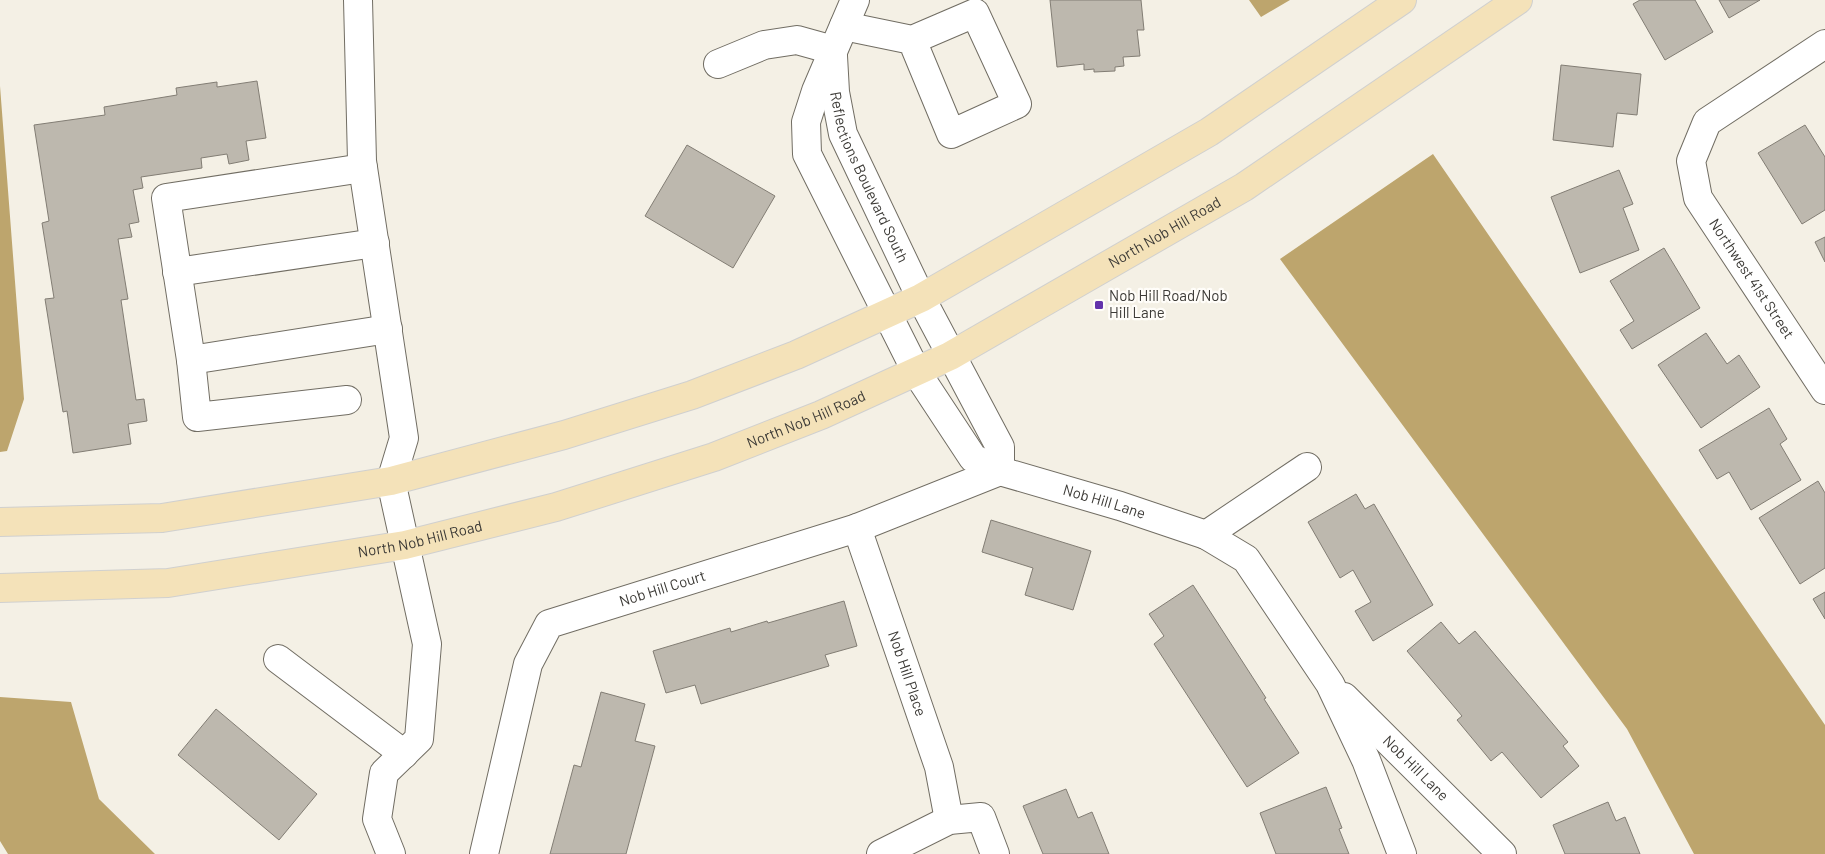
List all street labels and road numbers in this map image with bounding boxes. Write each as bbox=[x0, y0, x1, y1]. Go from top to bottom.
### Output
street label: Reflections Boulevard South bbox=[827, 90, 913, 265]
street label: North Nob Hill Road bbox=[1105, 192, 1224, 271]
street label: Northwest 41st Street bbox=[1706, 215, 1798, 342]
street label: North Nob Hill Road bbox=[744, 386, 868, 451]
street label: Nob Hill Lane bbox=[1061, 480, 1148, 522]
street label: North Nob Hill Road bbox=[356, 516, 484, 560]
street label: Nob Hill Court bbox=[617, 566, 708, 610]
street label: Nob Hill Place bbox=[885, 628, 931, 718]
street label: Nob Hill Lane bbox=[1380, 731, 1453, 804]

